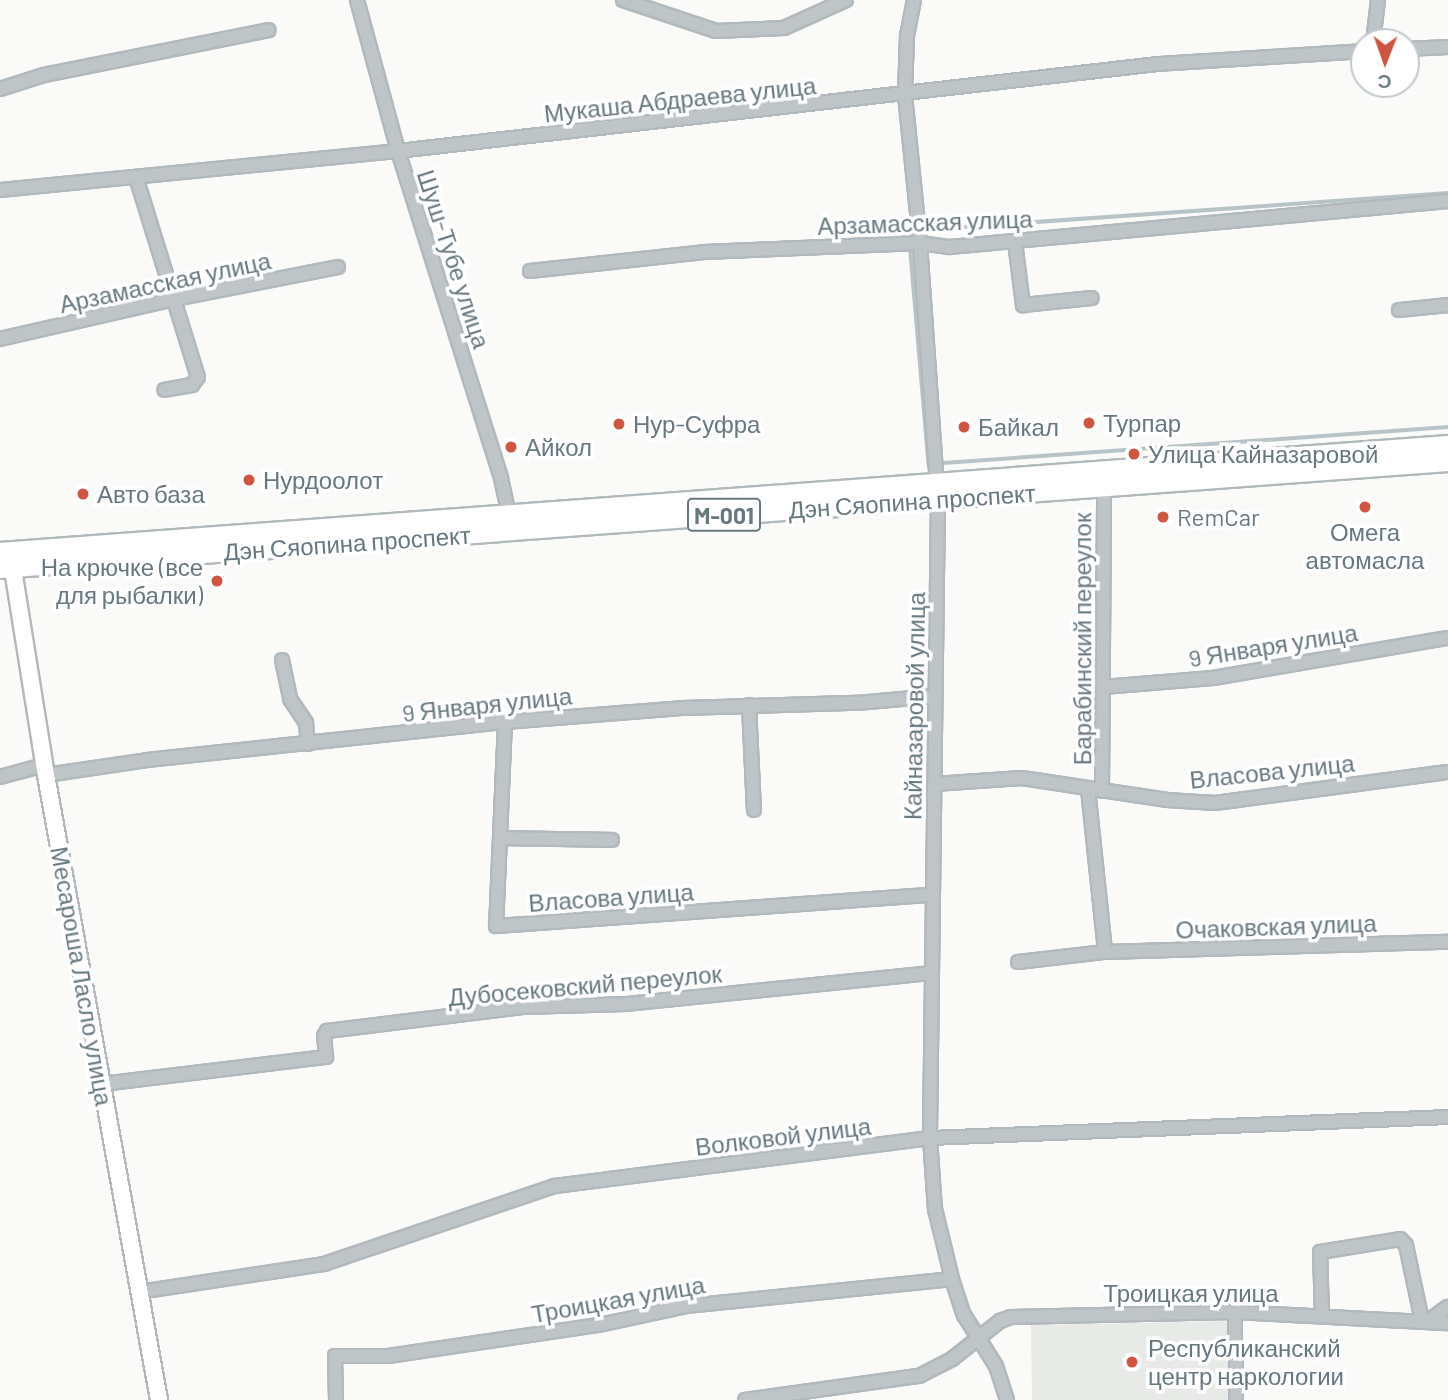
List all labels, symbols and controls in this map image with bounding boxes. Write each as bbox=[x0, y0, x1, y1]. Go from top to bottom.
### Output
north arrow bbox=[1350, 28, 1420, 98]
street label: Мукаша Абдраева улица bbox=[543, 70, 817, 128]
text: С bbox=[1378, 71, 1392, 94]
street label: Шуш-Тубе улица bbox=[412, 166, 496, 352]
street label: Арзамасская улица bbox=[817, 204, 1033, 240]
street label: Арзамасская улица bbox=[57, 246, 273, 318]
place label: Турпар bbox=[1103, 409, 1181, 437]
place label: Нур-Суфра bbox=[633, 410, 760, 438]
place label: Байкал bbox=[978, 413, 1059, 441]
marker: Турпар bbox=[1081, 415, 1097, 431]
marker: Нур-Суфра bbox=[611, 416, 627, 432]
marker: Байкал bbox=[956, 419, 972, 435]
place label: Айкол bbox=[525, 433, 592, 461]
marker: Айкол bbox=[503, 439, 519, 455]
place label: Улица Кайназаровой bbox=[1148, 440, 1378, 468]
marker: Улица Кайназаровой bbox=[1126, 446, 1142, 462]
place label: Нурдоолот bbox=[263, 466, 383, 494]
marker: Нурдоолот bbox=[241, 472, 257, 488]
street label: Дэн Сяопина проспект bbox=[787, 478, 1037, 524]
place label: Авто база bbox=[97, 480, 205, 508]
marker: Авто база bbox=[75, 486, 91, 502]
road number: M-001 bbox=[686, 495, 762, 534]
marker: Омега автомасла bbox=[1357, 499, 1373, 515]
place label: RemCar bbox=[1177, 503, 1260, 531]
marker: RemCar bbox=[1155, 509, 1171, 525]
street label: Барабинский переулок bbox=[1068, 513, 1096, 765]
place label: Омега автомасла bbox=[1306, 518, 1424, 574]
street label: Дэн Сяопина проспект bbox=[222, 520, 472, 566]
place label: На крючке (все для рыбалки) bbox=[41, 553, 203, 609]
marker: На крючке (все для рыбалки) bbox=[209, 573, 225, 589]
street label: Кайназаровой улица bbox=[898, 592, 930, 820]
street label: 9 Января улица bbox=[1187, 617, 1359, 673]
street label: 9 Января улица bbox=[401, 681, 573, 727]
street label: Власова улица bbox=[1188, 748, 1356, 794]
street label: Месароша Ласло улица bbox=[45, 844, 119, 1108]
street label: Власова улица bbox=[527, 877, 695, 917]
street label: Очаковская улица bbox=[1175, 908, 1377, 944]
street label: Дубосековский переулок bbox=[447, 959, 723, 1011]
street label: Волковой улица bbox=[693, 1111, 873, 1161]
street label: Троицкая улица bbox=[529, 1270, 707, 1328]
street label: Троицкая улица bbox=[1103, 1279, 1279, 1307]
place label: Республиканский центр наркологии bbox=[1148, 1334, 1344, 1390]
marker: Республиканский центр наркологии bbox=[1122, 1352, 1142, 1372]

